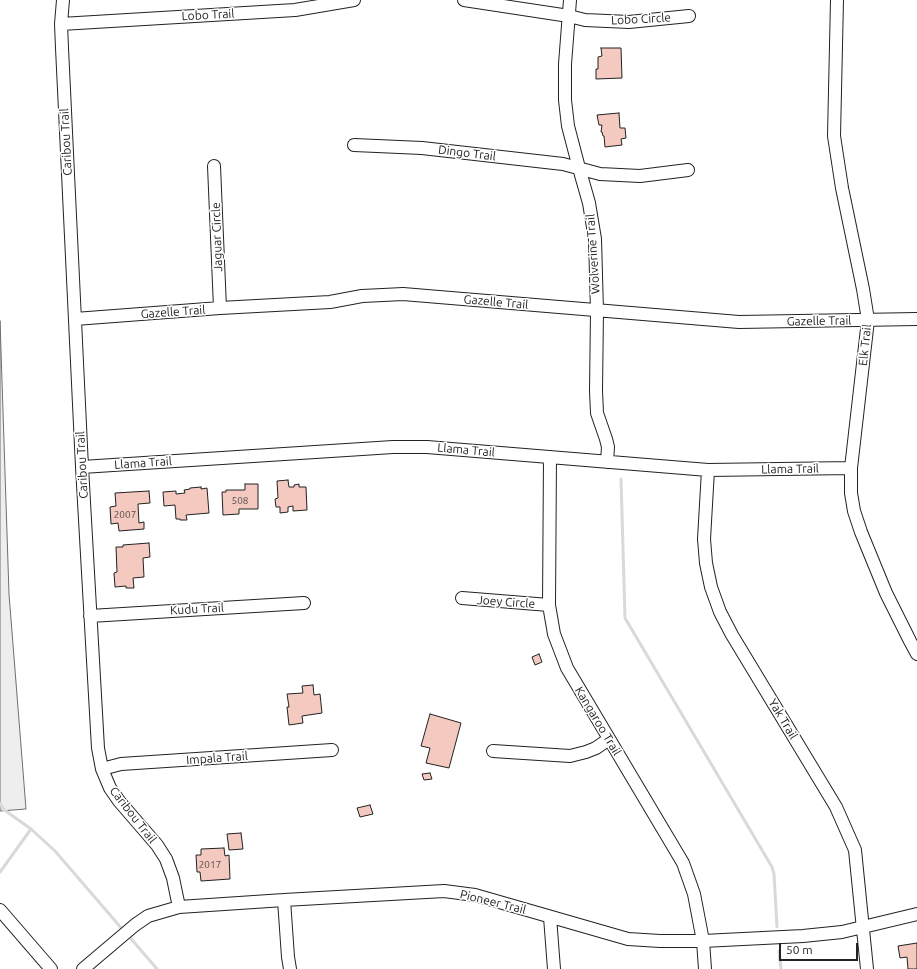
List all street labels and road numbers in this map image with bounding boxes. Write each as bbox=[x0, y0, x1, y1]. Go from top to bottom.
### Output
street label: Lobo Trail bbox=[181, 6, 235, 24]
street label: Lobo Circle bbox=[611, 10, 671, 28]
street label: Caribou Trail bbox=[57, 108, 75, 176]
street label: Dingo Trail bbox=[437, 142, 497, 164]
street label: Jaguar Circle bbox=[209, 202, 225, 272]
street label: Wolverine Trail bbox=[583, 213, 603, 295]
street label: Gazelle Trail bbox=[463, 292, 529, 312]
street label: Gazelle Trail bbox=[140, 303, 206, 321]
street label: Gazelle Trail bbox=[786, 313, 852, 329]
street label: Elk Trail bbox=[856, 324, 874, 366]
street label: Caribou Trail bbox=[73, 431, 91, 499]
street label: Llama Trail bbox=[437, 440, 495, 460]
street label: Llama Trail bbox=[114, 454, 172, 472]
street label: Llama Trail bbox=[761, 461, 819, 477]
street label: Joey Circle bbox=[476, 593, 536, 611]
street label: Kudu Trail bbox=[170, 600, 224, 618]
street label: Kangaroo Trail bbox=[572, 684, 624, 758]
street label: Yak Trail bbox=[765, 696, 801, 742]
street label: Impala Trail bbox=[186, 749, 248, 767]
street label: Caribou Trail bbox=[106, 784, 160, 846]
street label: Pioneer Trail bbox=[458, 887, 528, 917]

